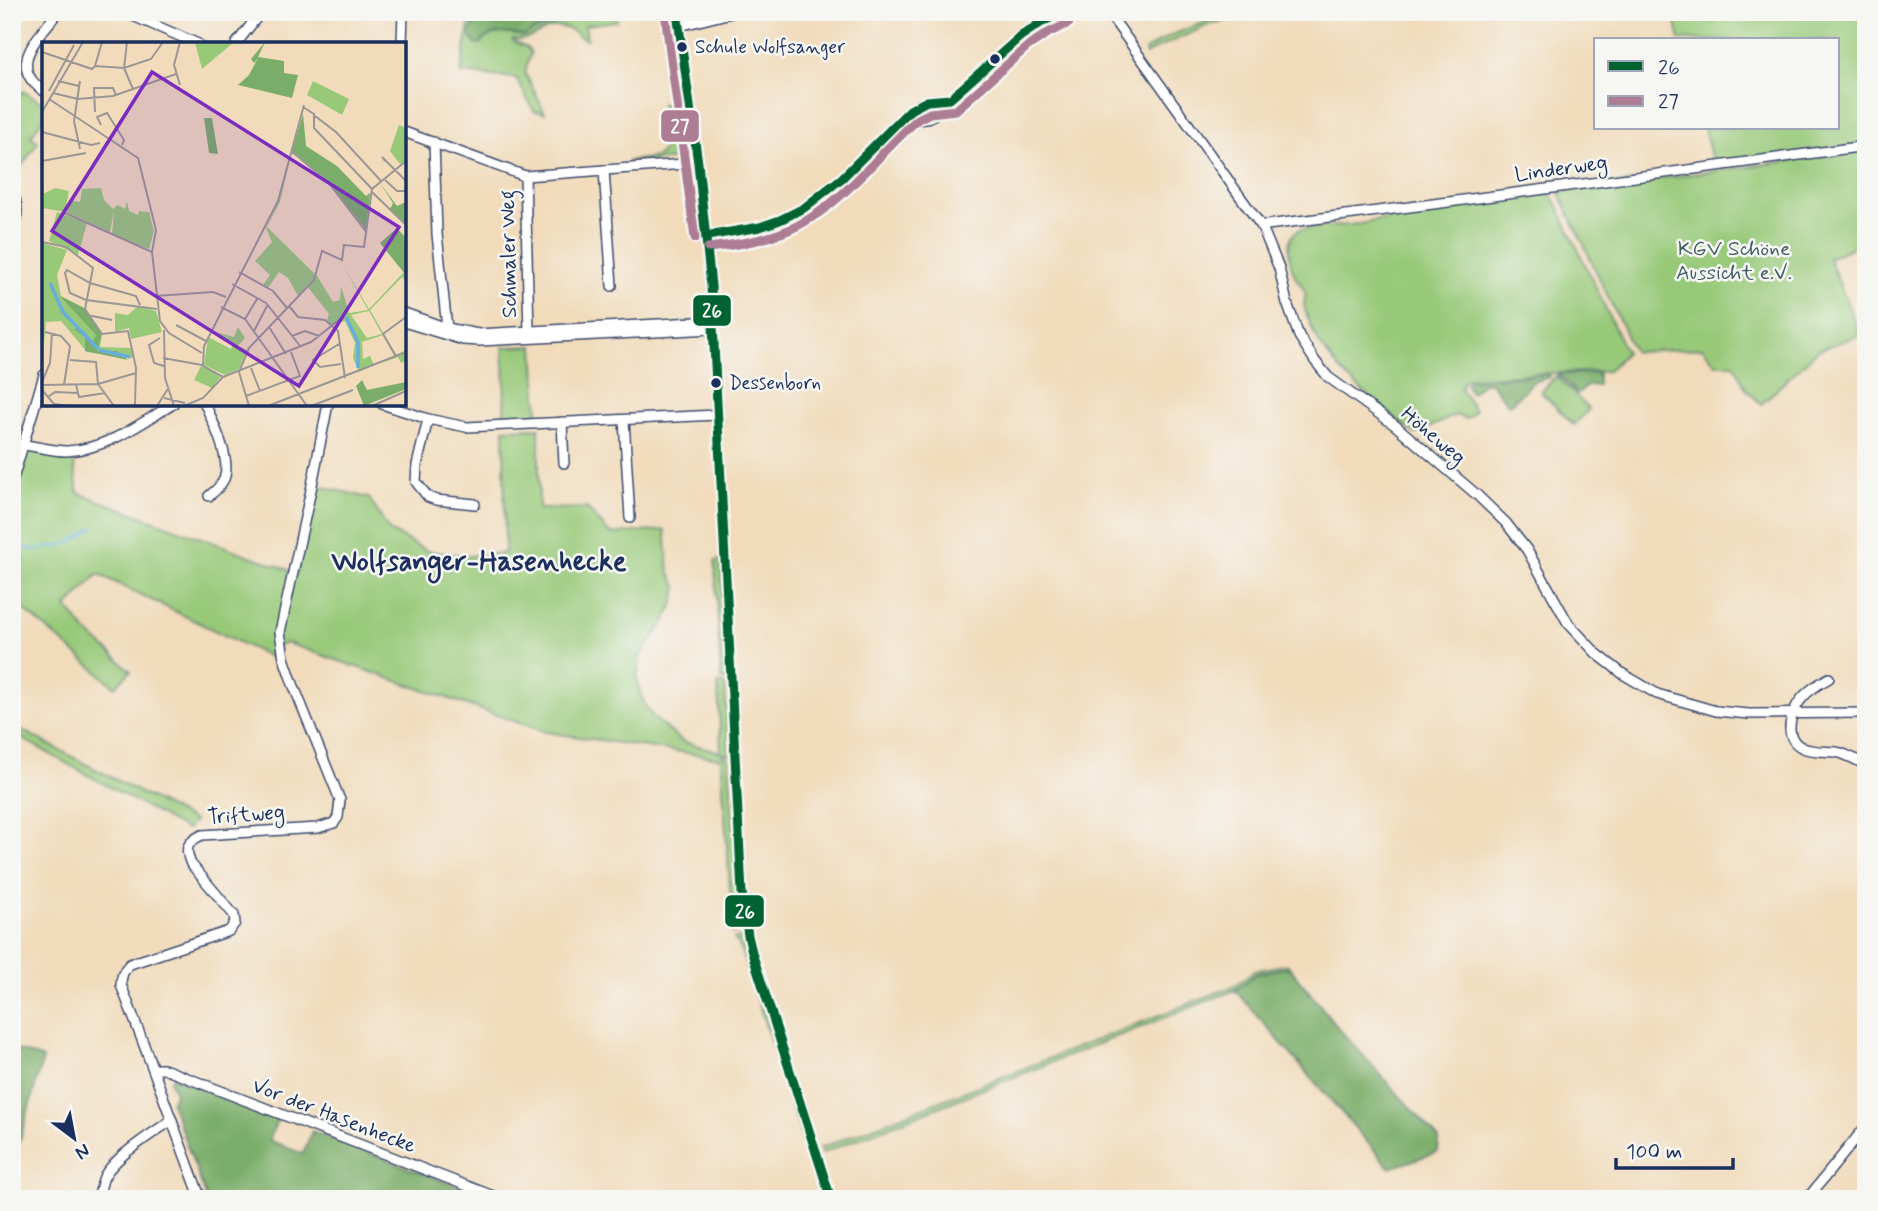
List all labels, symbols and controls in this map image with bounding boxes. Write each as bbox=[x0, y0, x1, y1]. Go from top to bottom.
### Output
place label: Schule Wolfsanger bbox=[695, 35, 845, 61]
legend bbox=[1594, 38, 1840, 130]
marker: Schule Wolfsanger bbox=[675, 40, 689, 54]
inset map bbox=[42, 42, 406, 406]
unlabelled marker bbox=[988, 52, 1002, 66]
text: 26 bbox=[1658, 54, 1680, 82]
text: 27 bbox=[1658, 88, 1679, 116]
line badge: 27 bbox=[660, 109, 700, 143]
text: 27 bbox=[671, 115, 690, 140]
street label: Linderweg bbox=[1513, 149, 1609, 190]
street label: Schmaler Weg bbox=[494, 190, 526, 318]
park label: KGV Schöne Aussicht e.V. bbox=[1676, 235, 1792, 287]
line badge: 26 bbox=[692, 294, 732, 327]
text: 26 bbox=[702, 299, 722, 324]
place label: Dessenborn bbox=[729, 371, 821, 396]
marker: Dessenborn bbox=[709, 376, 723, 390]
street label: Höheweg bbox=[1394, 401, 1472, 472]
district label: Wolfsanger-Hasenhecke bbox=[331, 544, 627, 584]
street label: Triftweg bbox=[206, 798, 286, 833]
line badge: 26 bbox=[724, 894, 765, 928]
text: 26 bbox=[735, 900, 755, 925]
street label: Vor der Hasenhecke bbox=[248, 1072, 420, 1160]
north arrow bbox=[38, 1102, 108, 1172]
scale bar bbox=[1616, 1127, 1733, 1171]
text: N bbox=[70, 1137, 94, 1165]
text: 100 m bbox=[1626, 1138, 1682, 1166]

